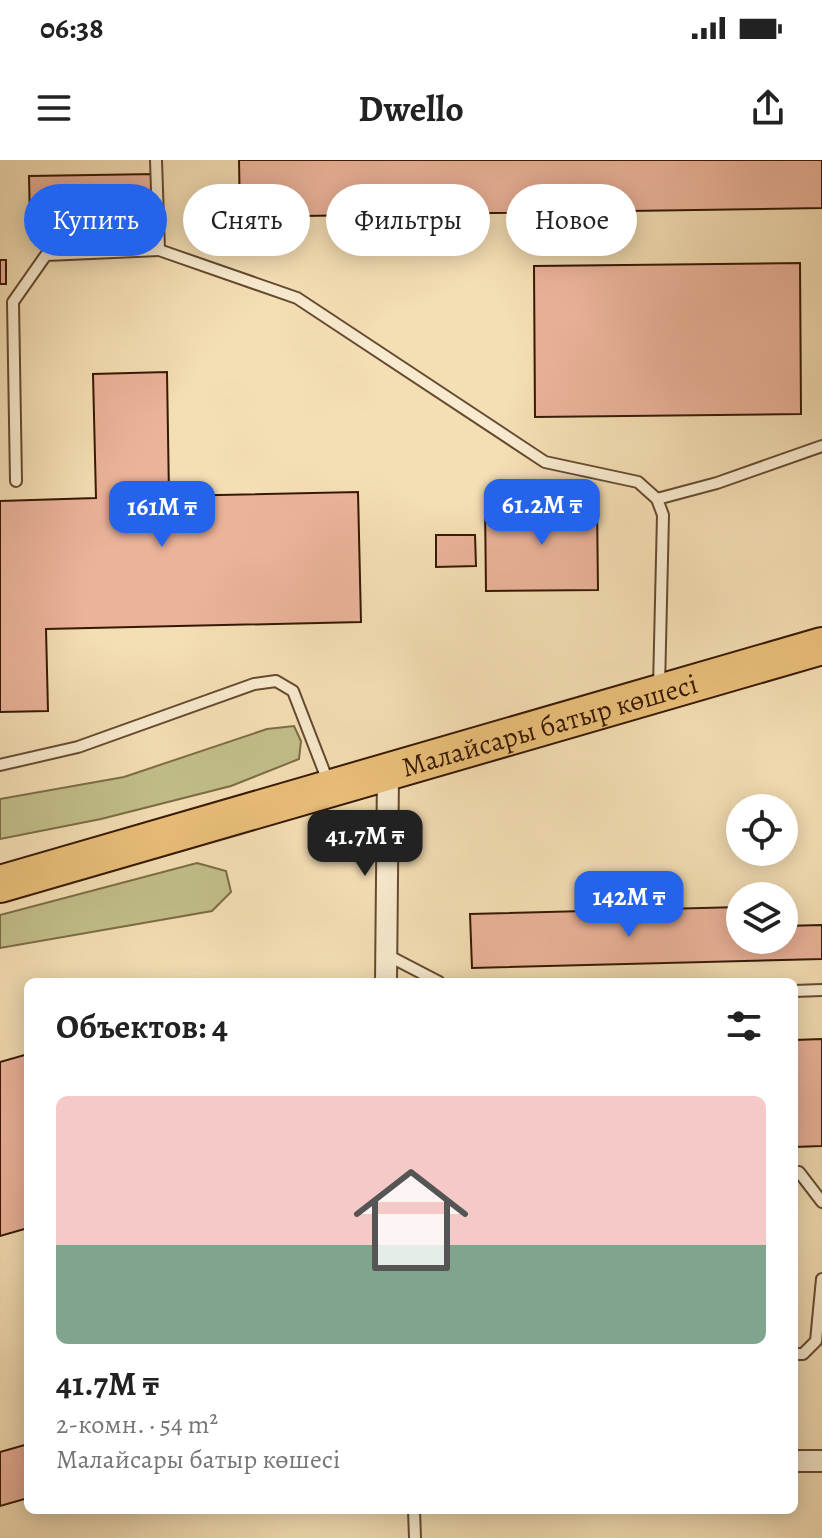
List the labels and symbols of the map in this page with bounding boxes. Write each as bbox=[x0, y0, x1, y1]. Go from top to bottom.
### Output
pin: 61.2M ₸ bbox=[468, 479, 616, 547]
pin: 161M ₸ bbox=[97, 481, 227, 549]
street label: Малайсары батыр көшесі bbox=[397, 665, 702, 787]
pin: 41.7M ₸ bbox=[291, 810, 439, 878]
pin: 142M ₸ bbox=[564, 871, 694, 939]

